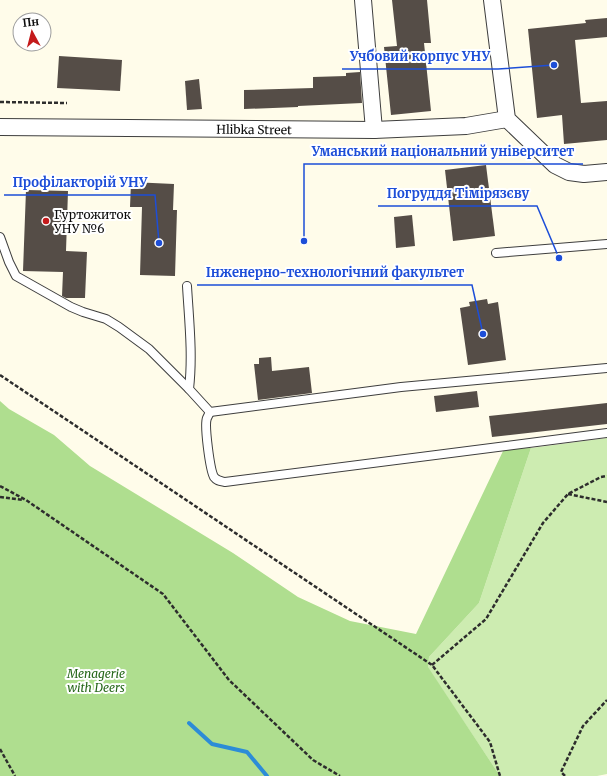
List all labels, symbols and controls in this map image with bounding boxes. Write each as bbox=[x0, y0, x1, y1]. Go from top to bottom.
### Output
north arrow bbox=[12, 12, 52, 52]
text: Пн bbox=[22, 14, 40, 30]
callout: Учбовий корпус УНУ bbox=[342, 44, 498, 69]
text: Учбовий корпус УНУ bbox=[349, 48, 491, 65]
street label: Hlibka Street bbox=[216, 121, 292, 137]
callout: Уманський національний університет bbox=[304, 139, 583, 164]
text: Уманський національний університет bbox=[311, 143, 574, 160]
callout: Профілакторій УНУ bbox=[4, 170, 155, 195]
text: Профілакторій УНУ bbox=[13, 174, 148, 191]
callout: Погруддя Тімірязєву bbox=[378, 181, 537, 206]
text: Погруддя Тімірязєву bbox=[387, 185, 530, 202]
place label: Гуртожиток УНУ №6 bbox=[53, 207, 131, 236]
marker: Гуртожиток УНУ №6 bbox=[41, 216, 51, 226]
callout: Інженерно-технологічний факультет bbox=[197, 260, 472, 285]
text: Інженерно-технологічний факультет bbox=[206, 264, 464, 281]
park label: Menagerie with Deers bbox=[66, 666, 125, 695]

